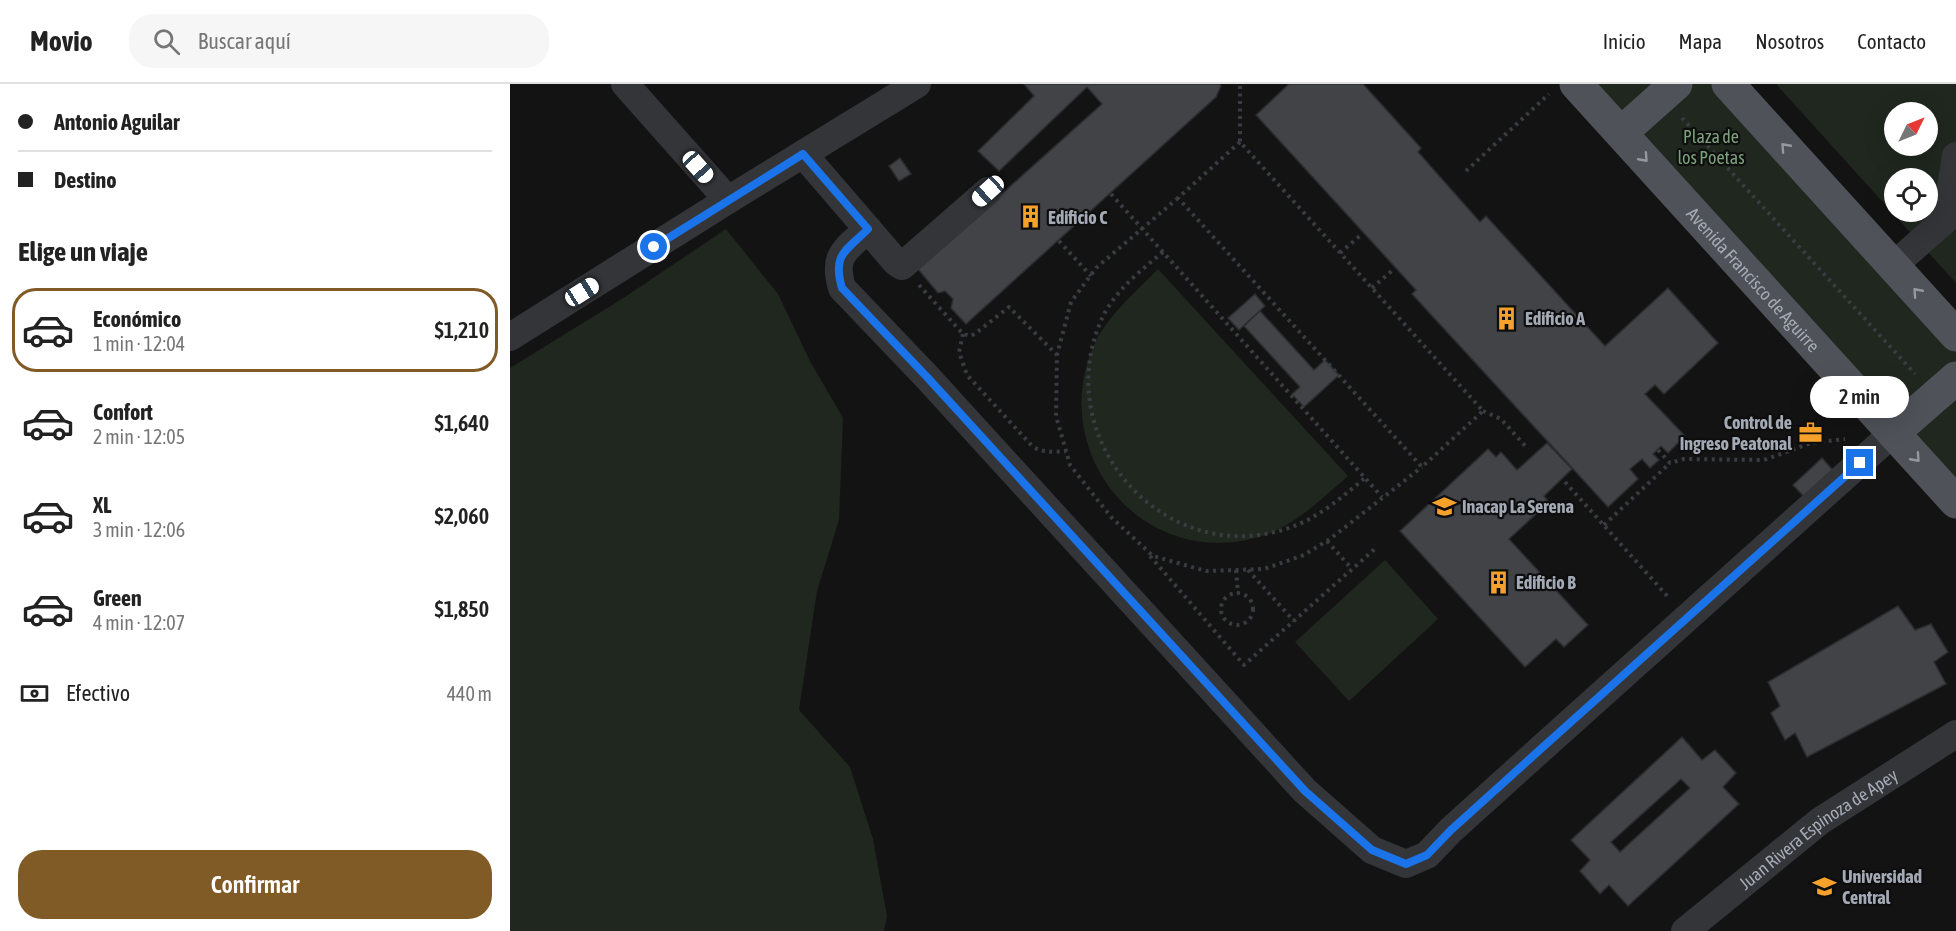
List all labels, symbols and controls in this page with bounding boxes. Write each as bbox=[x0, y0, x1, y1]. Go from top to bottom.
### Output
search box bbox=[129, 14, 549, 68]
text: Movio bbox=[30, 25, 93, 57]
icon: search bbox=[150, 25, 183, 58]
text: Buscar aquí bbox=[198, 28, 291, 54]
text: Inicio bbox=[1603, 29, 1646, 53]
text: Mapa bbox=[1679, 29, 1722, 53]
text: Nosotros bbox=[1755, 29, 1824, 53]
text: Contacto bbox=[1857, 29, 1926, 53]
north arrow bbox=[1884, 102, 1938, 156]
map controls bbox=[1884, 102, 1938, 222]
text: Antonio Aguilar bbox=[54, 109, 179, 135]
park label: Plaza de los Poetas bbox=[1677, 126, 1745, 168]
one-way arrow bbox=[1781, 144, 1792, 154]
car bbox=[679, 148, 717, 186]
one-way arrow bbox=[1637, 152, 1648, 162]
text: Destino bbox=[54, 167, 116, 193]
button: locate bbox=[1884, 168, 1938, 222]
car bbox=[969, 172, 1007, 210]
street label: Avenida Francisco de Aguirre bbox=[1683, 203, 1824, 356]
building icon: Edificio C bbox=[1017, 204, 1043, 230]
place label: Edificio C bbox=[1048, 207, 1107, 228]
route start bbox=[640, 233, 667, 260]
text: Elige un viaje bbox=[18, 236, 148, 267]
car bbox=[562, 275, 602, 309]
one-way arrow bbox=[1913, 288, 1924, 299]
icon: car bbox=[21, 303, 75, 357]
building icon: Edificio A bbox=[1494, 305, 1520, 331]
text: Económico bbox=[93, 306, 181, 332]
place label: Edificio A bbox=[1525, 308, 1585, 329]
text: $1,210 bbox=[434, 317, 489, 343]
text: 1 min · 12:04 bbox=[93, 332, 185, 355]
callout: 2 min bbox=[1810, 376, 1910, 418]
text: 2 min bbox=[1839, 385, 1880, 408]
icon: car bbox=[21, 396, 75, 450]
text: Confort bbox=[93, 399, 153, 425]
text: $1,640 bbox=[434, 410, 489, 436]
place label: Control de Ingreso Peatonal bbox=[1680, 412, 1792, 454]
office icon: Control de Ingreso Peatonal bbox=[1797, 419, 1823, 445]
text: 2 min · 12:05 bbox=[93, 425, 185, 448]
route end bbox=[1846, 449, 1873, 476]
one-way arrow bbox=[1909, 451, 1920, 462]
icon: car bbox=[21, 489, 75, 543]
text: XL bbox=[93, 492, 111, 518]
school or university icon: Inacap La Serena bbox=[1431, 493, 1457, 519]
place label: Inacap La Serena bbox=[1462, 496, 1574, 517]
text: $2,060 bbox=[434, 503, 489, 529]
text: 3 min · 12:06 bbox=[93, 518, 185, 541]
building icon: Edificio B bbox=[1485, 569, 1511, 595]
place label: Edificio B bbox=[1516, 572, 1576, 593]
icon: car bbox=[21, 582, 75, 636]
text: Green bbox=[93, 585, 142, 611]
text: $1,850 bbox=[434, 596, 489, 622]
text: 4 min · 12:07 bbox=[93, 611, 185, 634]
icon: cash bbox=[18, 677, 51, 710]
text: Efectivo bbox=[66, 680, 130, 706]
text: 440 m bbox=[447, 682, 492, 705]
street label: Juan Rivera Espinoza de Apey bbox=[1734, 764, 1901, 893]
button: Confirmar bbox=[18, 850, 492, 919]
place label: Universidad Central bbox=[1842, 866, 1922, 908]
school or university icon: Universidad Central bbox=[1811, 873, 1837, 899]

